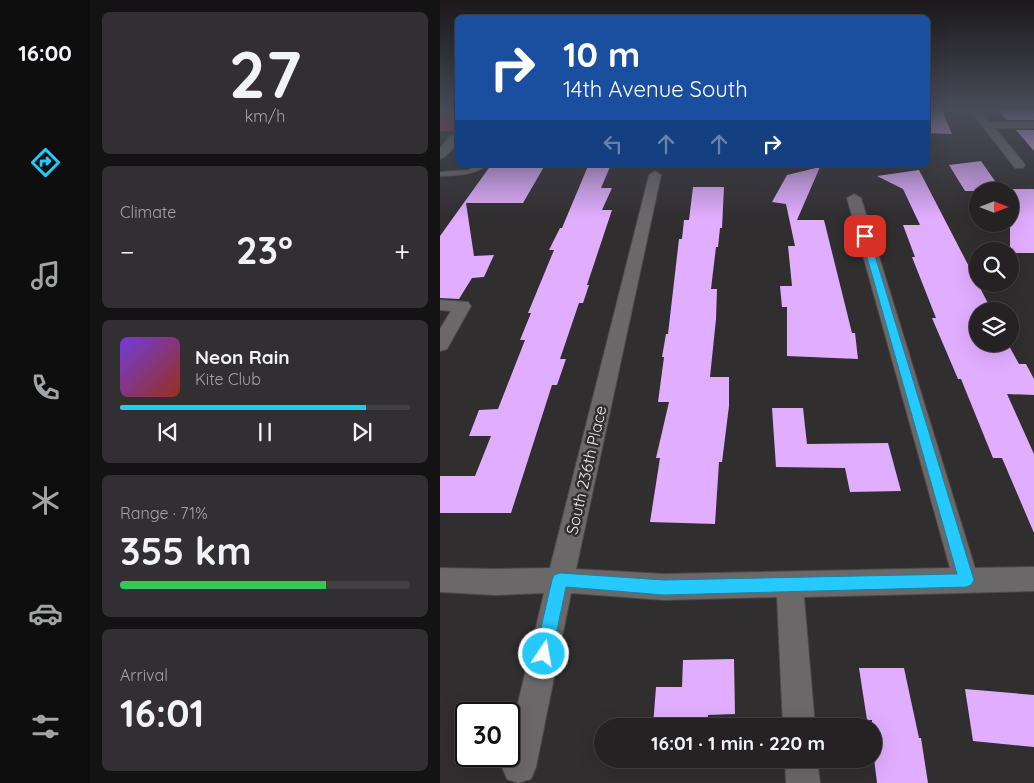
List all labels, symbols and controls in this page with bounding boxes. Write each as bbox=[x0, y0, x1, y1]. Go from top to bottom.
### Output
text: 10 m bbox=[563, 32, 640, 76]
text: 27 bbox=[229, 33, 301, 114]
icon: right bbox=[480, 35, 545, 100]
text: 16:00 bbox=[18, 39, 72, 67]
text: 14th Avenue South bbox=[563, 75, 748, 103]
text: km/h bbox=[245, 106, 285, 126]
icon: left bbox=[599, 130, 627, 158]
icon: ahead bbox=[652, 130, 680, 158]
icon: ahead bbox=[705, 130, 733, 158]
icon: right bbox=[758, 130, 786, 158]
icon: directions bbox=[28, 145, 63, 180]
north arrow bbox=[969, 182, 1019, 232]
map controls bbox=[969, 182, 1019, 352]
text: Climate bbox=[120, 202, 176, 222]
pin bbox=[844, 215, 886, 257]
icon: arrive bbox=[851, 222, 879, 250]
text: 23° bbox=[236, 226, 293, 274]
text: − bbox=[120, 234, 135, 269]
text: + bbox=[394, 234, 410, 269]
button: search bbox=[969, 242, 1019, 292]
icon: music bbox=[28, 258, 63, 293]
button: layers bbox=[969, 302, 1019, 352]
text: Neon Rain bbox=[195, 345, 290, 369]
text: Kite Club bbox=[195, 369, 261, 389]
icon: phone bbox=[28, 370, 63, 405]
street label: South 236th Place bbox=[561, 404, 611, 536]
icon: previous bbox=[154, 418, 182, 446]
icon: pause bbox=[251, 418, 279, 446]
icon: next bbox=[348, 418, 376, 446]
icon: climate bbox=[28, 483, 63, 518]
text: Range · 71% bbox=[120, 503, 208, 523]
text: 355 km bbox=[120, 527, 251, 575]
icon: car bbox=[28, 596, 63, 631]
position arrow bbox=[517, 627, 569, 679]
text: Arrival bbox=[120, 665, 168, 685]
text: 16:01 bbox=[120, 689, 204, 737]
speed limit sign: 30 bbox=[455, 702, 520, 767]
icon: filters bbox=[28, 709, 63, 744]
text: 16:01 · 1 min · 220 m bbox=[651, 731, 825, 755]

